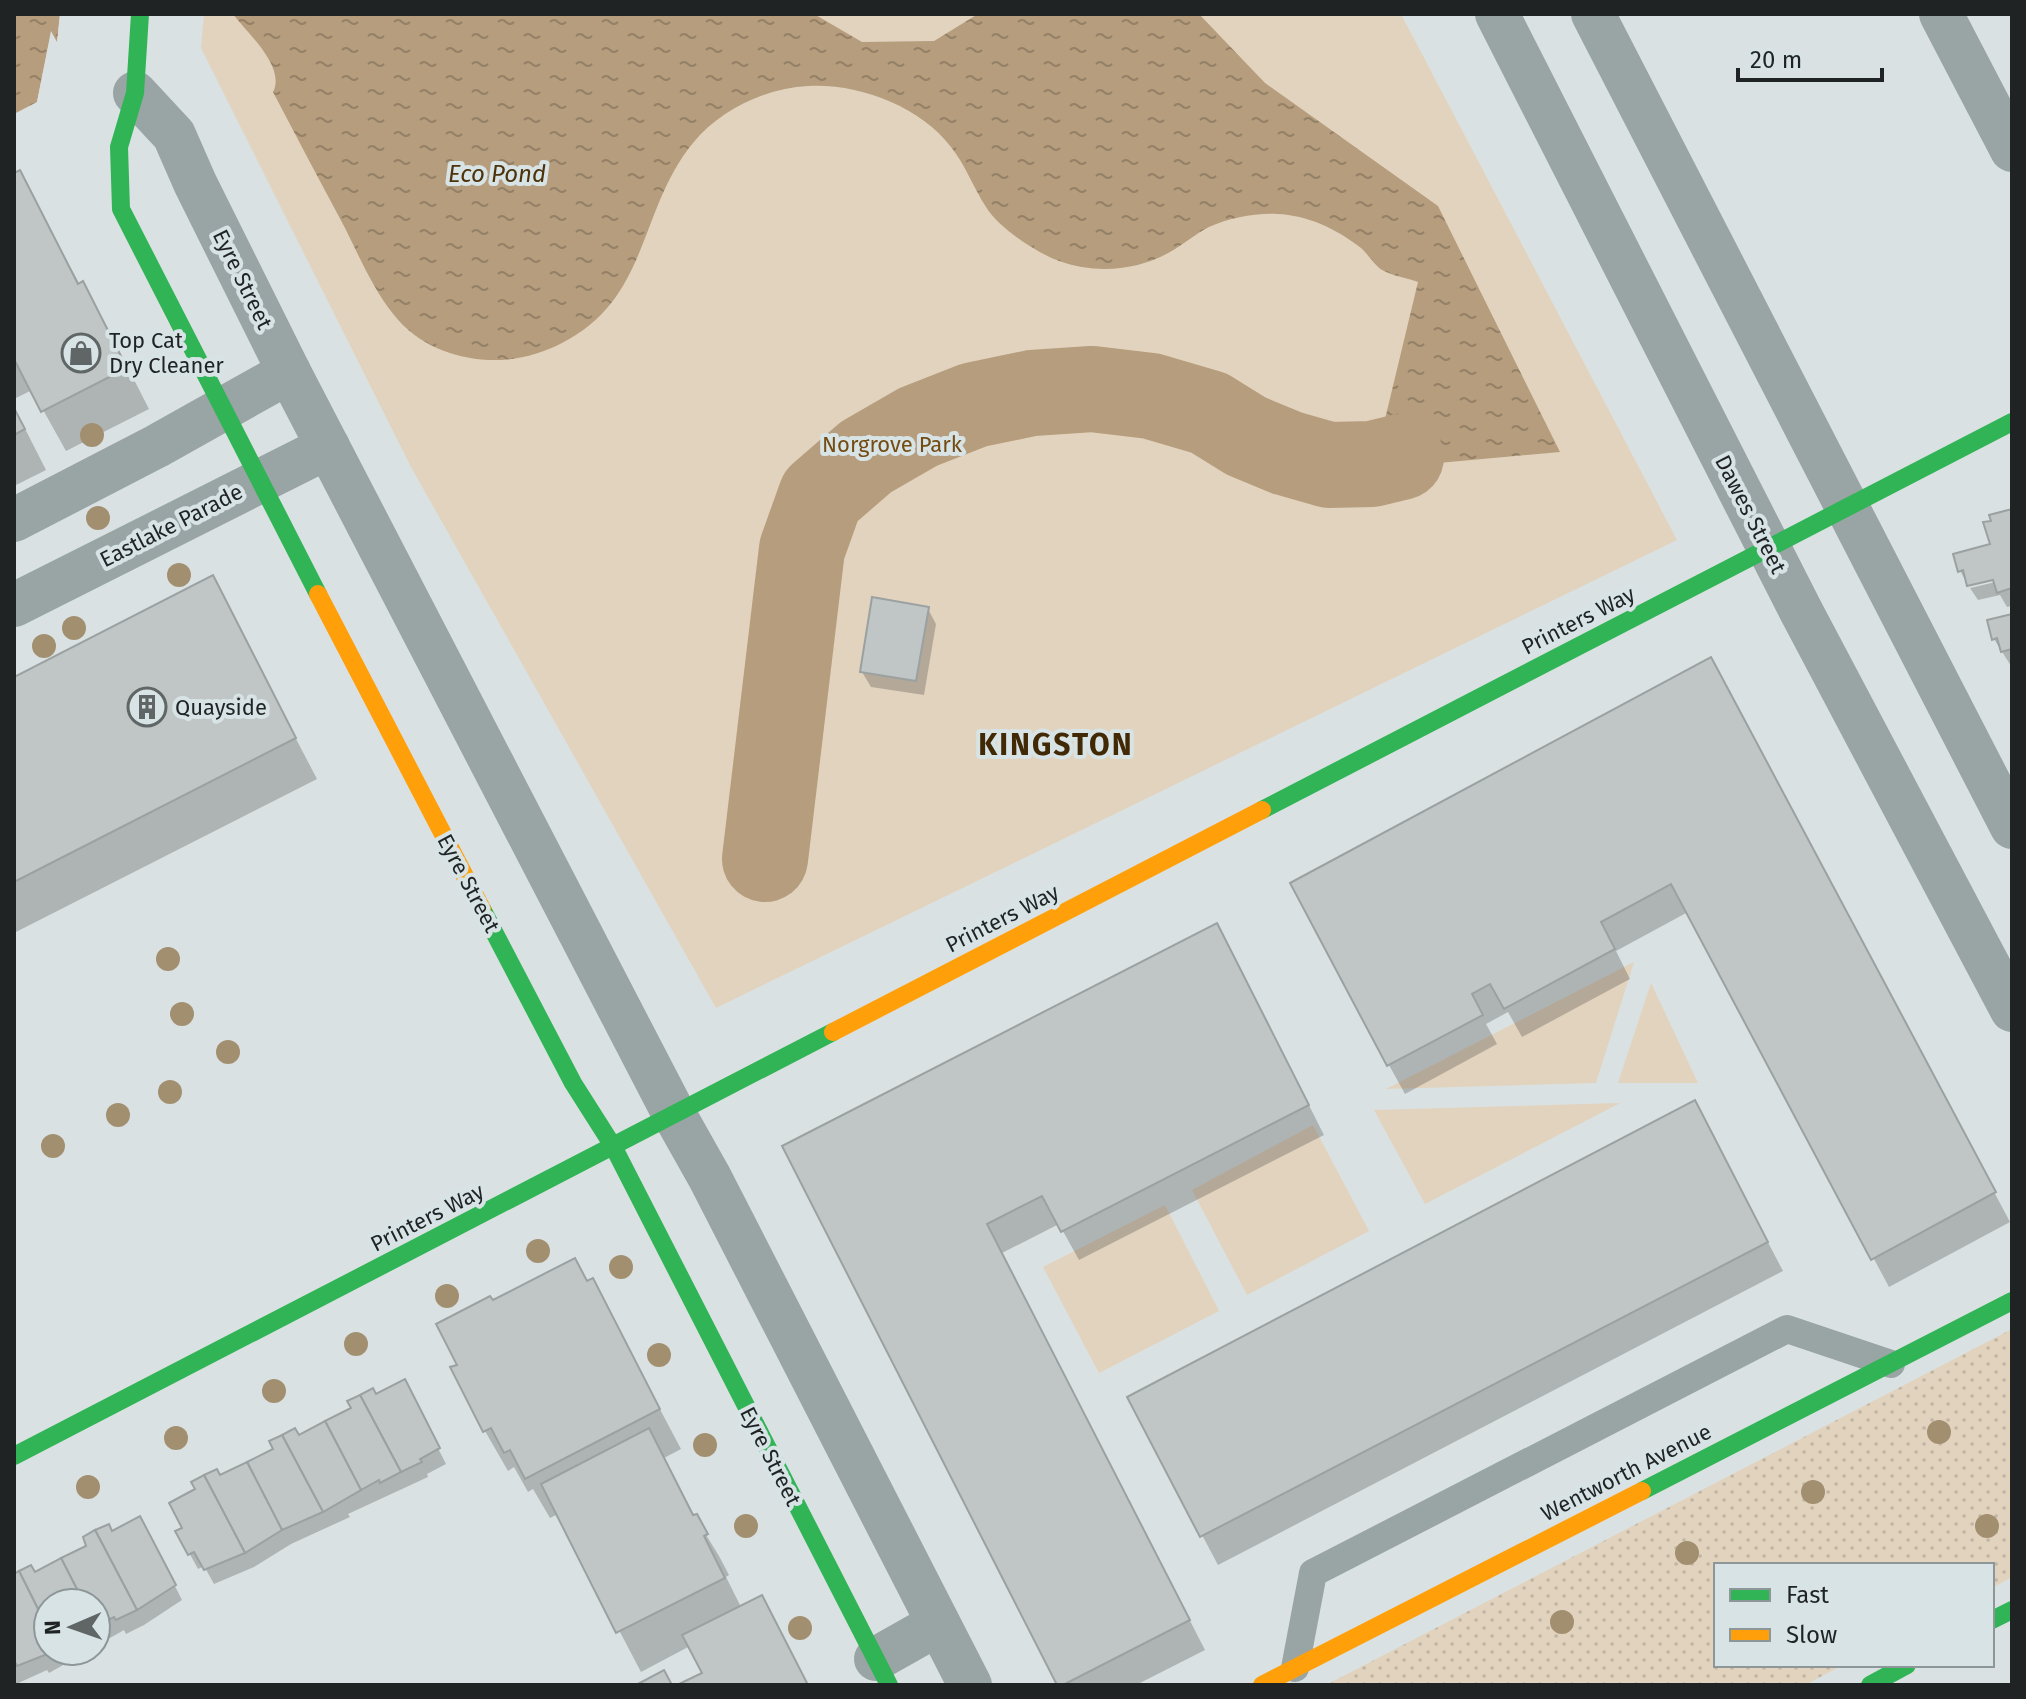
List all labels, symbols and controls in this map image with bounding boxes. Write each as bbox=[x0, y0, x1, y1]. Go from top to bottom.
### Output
scale bar bbox=[1738, 32, 1882, 82]
text: 20 m bbox=[1750, 46, 1802, 74]
water label: Eco Pond bbox=[448, 160, 546, 188]
street label: Eyre Street bbox=[207, 225, 278, 333]
place label: Top Cat Dry Cleaner bbox=[109, 327, 224, 379]
shop icon: Top Cat Dry Cleaner bbox=[60, 332, 102, 374]
park label: Norgrove Park bbox=[822, 431, 963, 458]
street label: Dawes Street bbox=[1709, 450, 1792, 578]
street label: Eastlake Parade bbox=[95, 478, 247, 573]
street label: Printers Way bbox=[1517, 580, 1640, 661]
building icon: Quayside bbox=[126, 686, 168, 728]
place label: Quayside bbox=[175, 694, 267, 721]
district label: KINGSTON bbox=[978, 727, 1134, 763]
street label: Eyre Street bbox=[431, 829, 506, 937]
street label: Printers Way bbox=[941, 878, 1064, 959]
street label: Printers Way bbox=[366, 1177, 489, 1258]
street label: Eyre Street bbox=[734, 1402, 807, 1510]
street label: Wentworth Avenue bbox=[1537, 1418, 1716, 1527]
legend bbox=[1714, 1563, 1994, 1667]
text: Fast bbox=[1786, 1581, 1829, 1609]
north arrow bbox=[32, 1587, 112, 1667]
text: N bbox=[39, 1620, 66, 1635]
text: Slow bbox=[1786, 1621, 1837, 1649]

